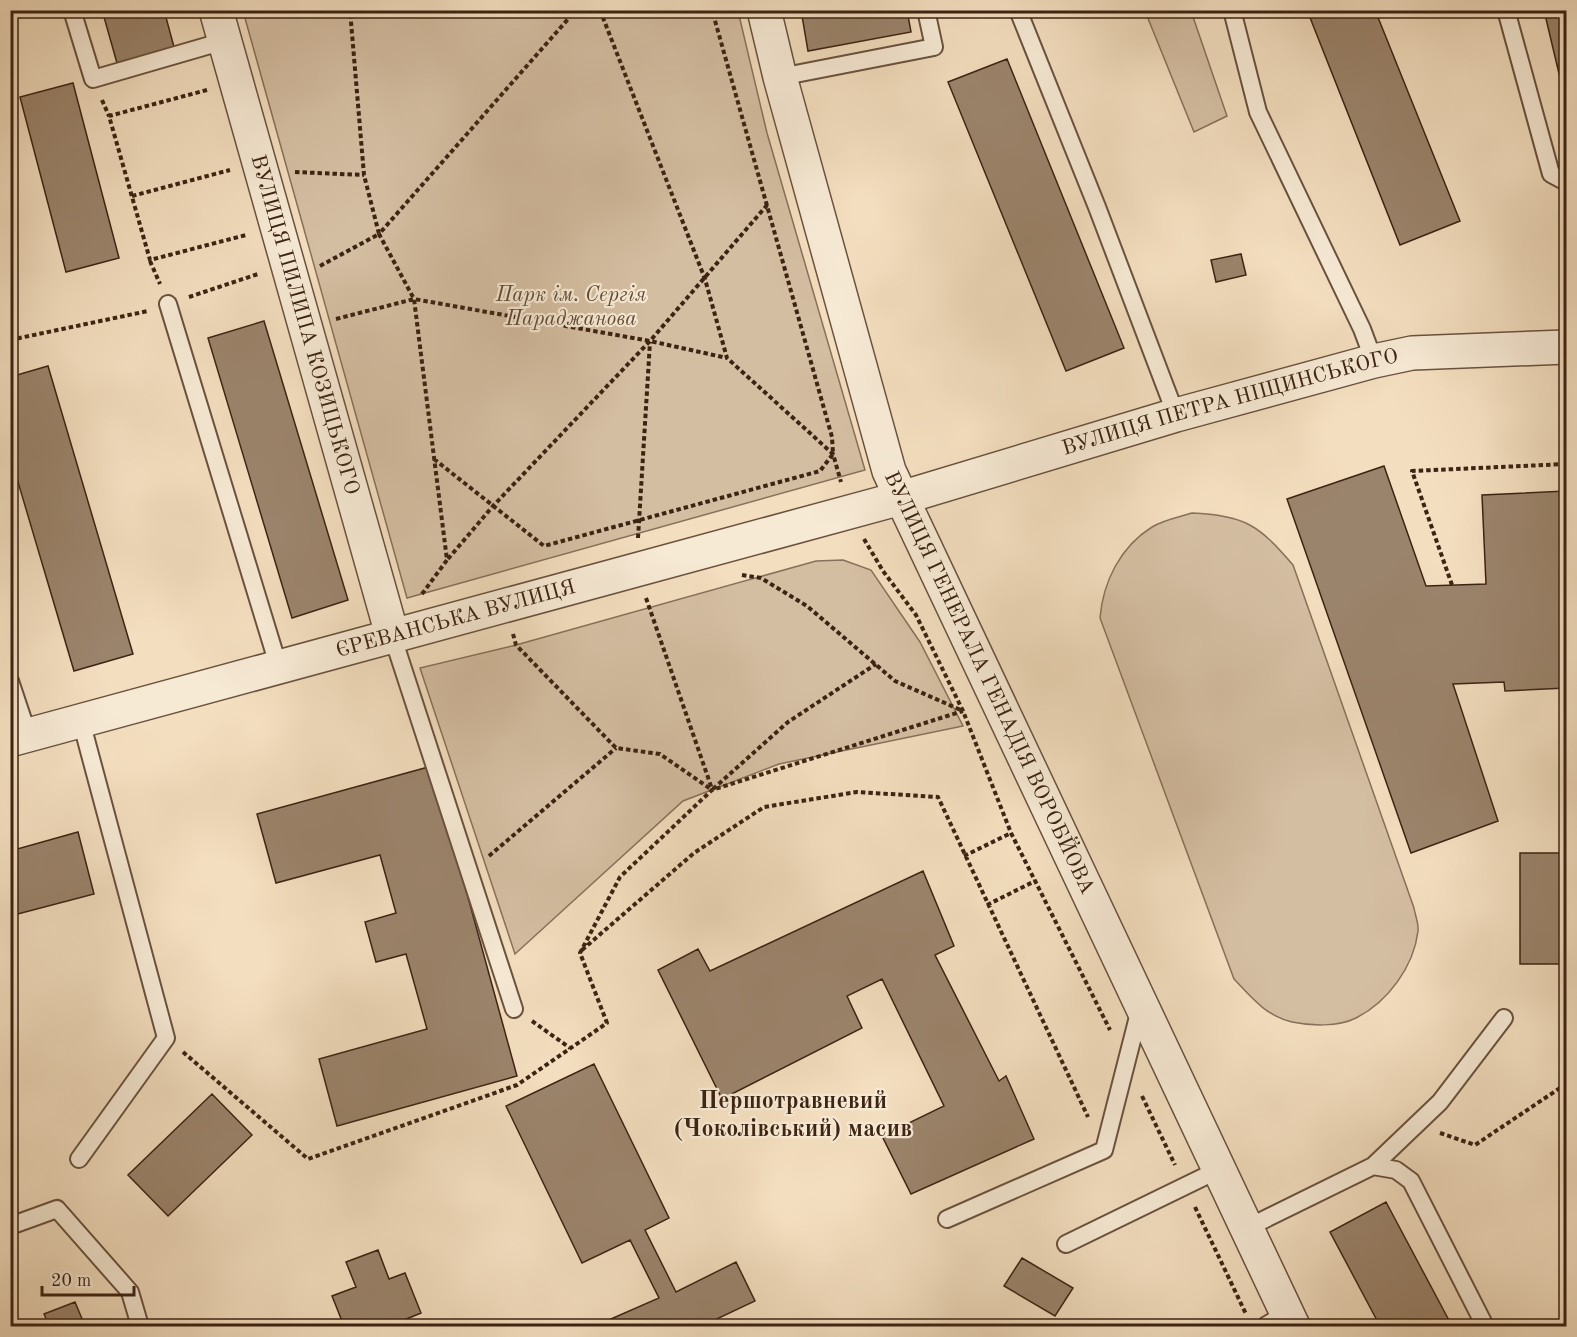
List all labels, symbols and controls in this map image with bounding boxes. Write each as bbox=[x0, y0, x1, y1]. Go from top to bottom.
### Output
street label: ВУЛИЦЯ ПИЛИПА КОЗИЦЬКОГО bbox=[247, 152, 363, 497]
park label: Парк ім. Сергія Параджанова bbox=[495, 285, 646, 330]
street label: ВУЛИЦЯ ПЕТРА НІЩИНСЬКОГО bbox=[1059, 346, 1400, 459]
street label: ВУЛИЦЯ ГЕНЕРАЛА ГЕНАДІЯ ВОРОБЙОВА bbox=[880, 468, 1098, 898]
street label: ЄРЕВАНСЬКА ВУЛИЦЯ bbox=[334, 576, 578, 661]
district label: Першотравневий (Чоколівський) масив bbox=[674, 1090, 912, 1142]
scale bar bbox=[42, 1259, 134, 1297]
text: 20 m bbox=[51, 1272, 91, 1290]

